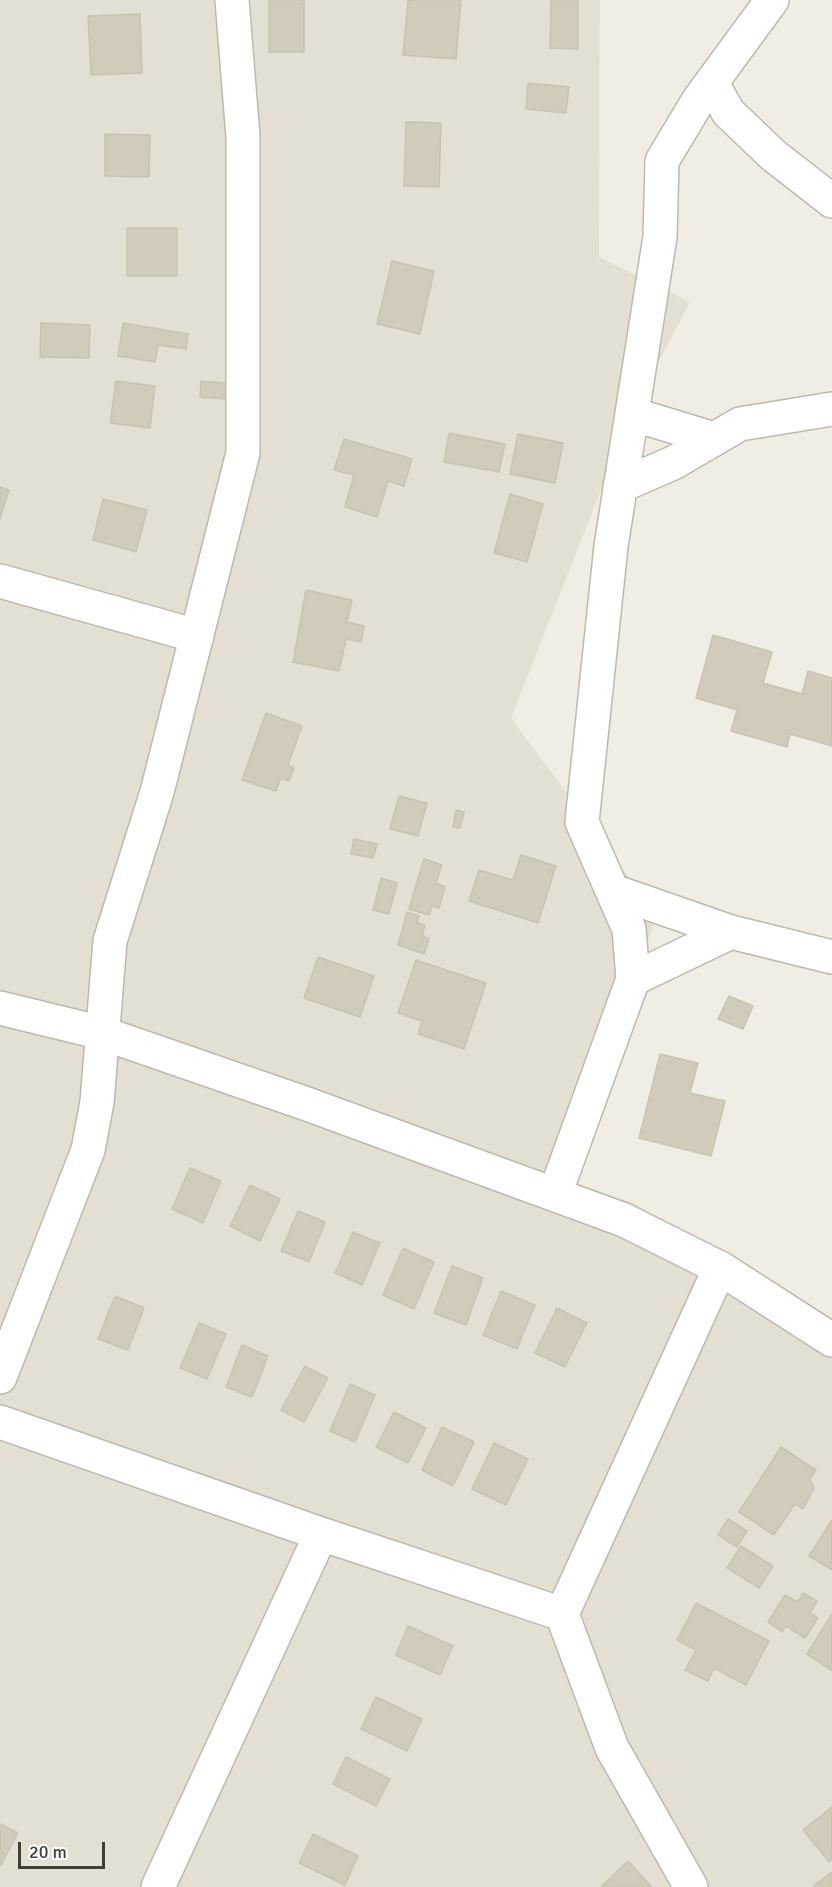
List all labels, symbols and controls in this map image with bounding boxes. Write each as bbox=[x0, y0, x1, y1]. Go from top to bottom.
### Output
scale bar bbox=[21, 1830, 108, 1868]
text: 20 m bbox=[29, 1841, 67, 1863]

